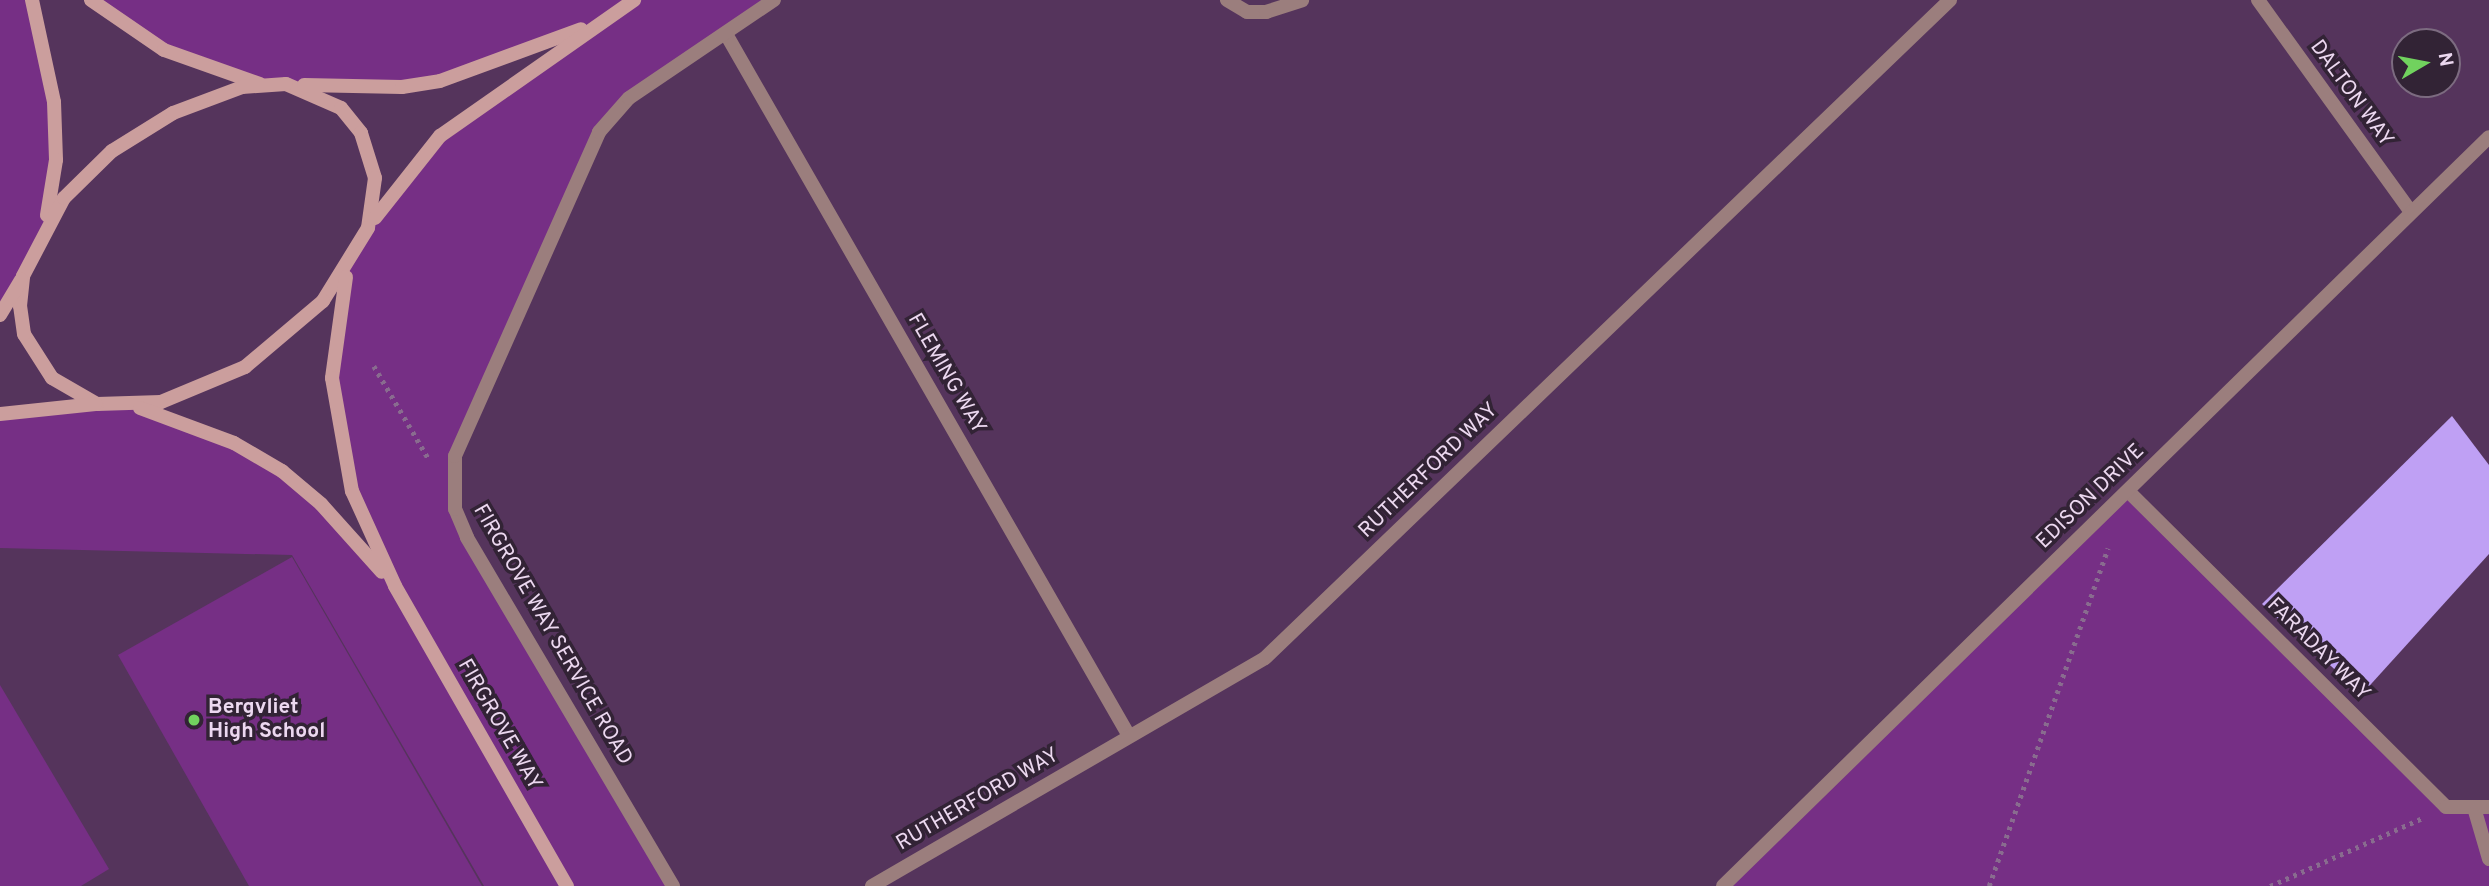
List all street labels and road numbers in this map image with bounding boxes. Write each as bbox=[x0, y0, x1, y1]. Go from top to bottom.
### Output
street label: DALTON WAY bbox=[2304, 36, 2398, 152]
street label: FLEMING WAY bbox=[901, 309, 991, 439]
street label: RUTHERFORD WAY bbox=[1354, 398, 1504, 544]
street label: EDISON DRIVE bbox=[2032, 439, 2150, 555]
street label: FIRGROVE WAY SERVICE ROAD bbox=[467, 500, 637, 770]
street label: FARADAY WAY bbox=[2261, 593, 2375, 707]
street label: FIRGROVE WAY bbox=[451, 655, 547, 795]
street label: RUTHERFORD WAY bbox=[892, 743, 1064, 857]

